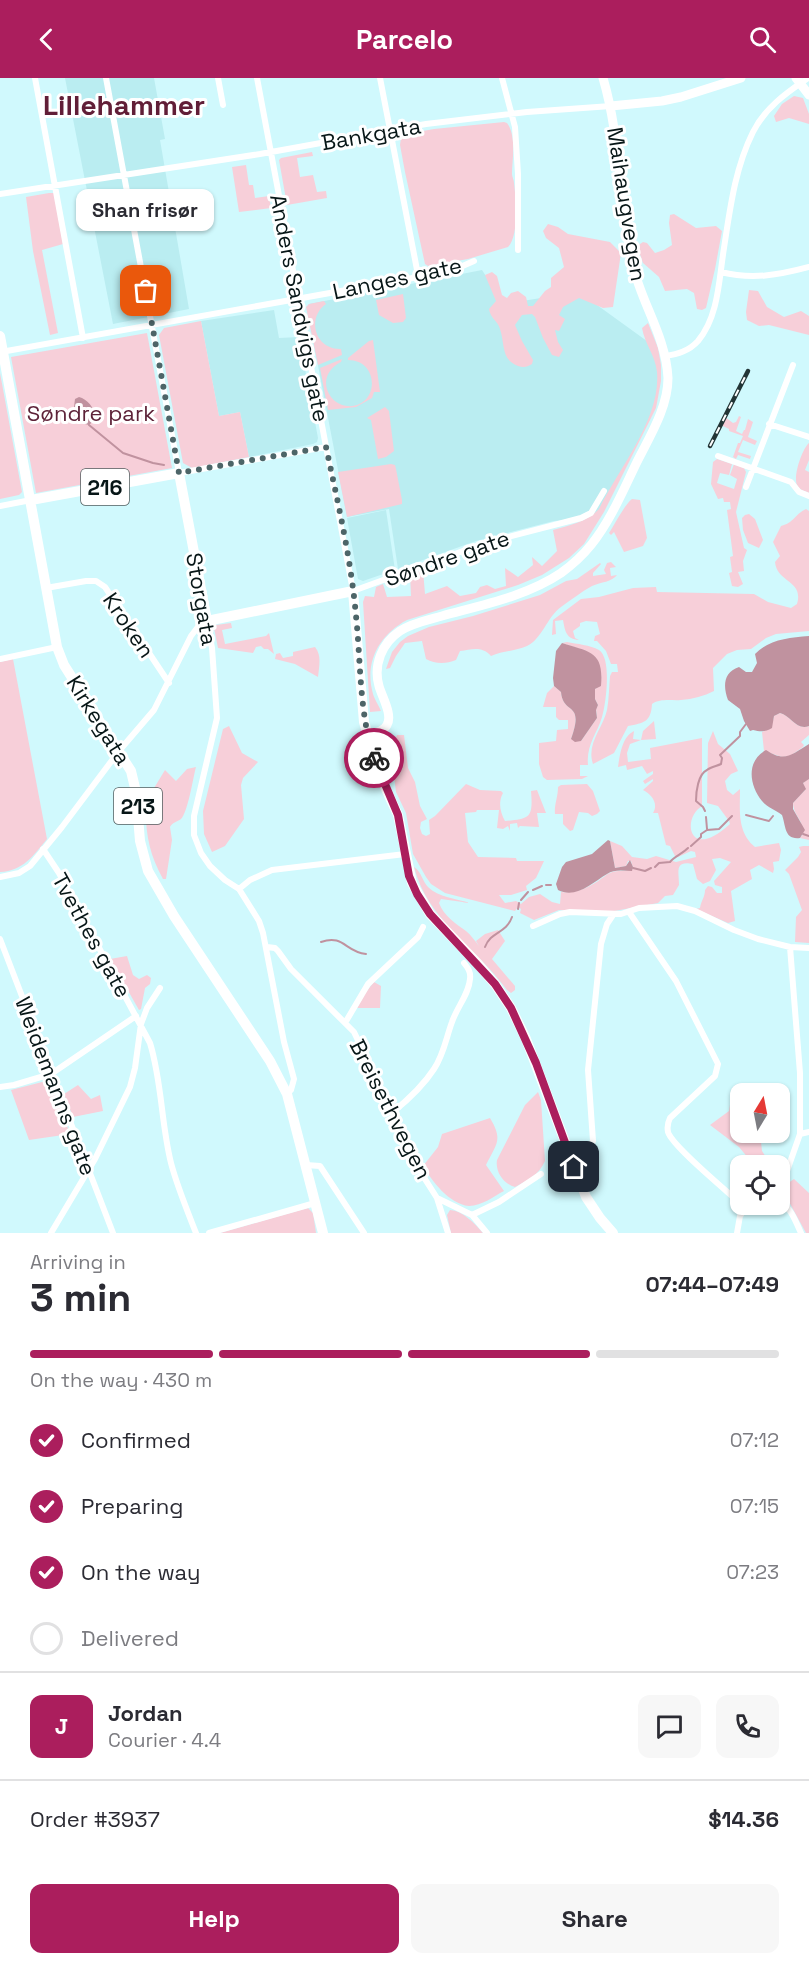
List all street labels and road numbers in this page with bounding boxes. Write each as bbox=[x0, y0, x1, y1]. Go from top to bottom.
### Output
street label: Bankgata bbox=[319, 111, 423, 157]
street label: Maihaugvegen bbox=[601, 125, 653, 283]
street label: Anders Sandvigs gate bbox=[264, 192, 336, 424]
street label: Langes gate bbox=[330, 251, 464, 305]
road number: 216 bbox=[81, 469, 129, 505]
street label: Søndre gate bbox=[381, 524, 513, 592]
street label: Storgata bbox=[180, 551, 224, 648]
street label: Kroken bbox=[97, 587, 161, 663]
street label: Kirkegata bbox=[61, 670, 138, 770]
road number: 213 bbox=[114, 788, 162, 824]
street label: Tvethes gate bbox=[46, 868, 138, 1002]
street label: Weidemanns gate bbox=[9, 993, 103, 1179]
street label: Breisethvegen bbox=[344, 1034, 438, 1184]

